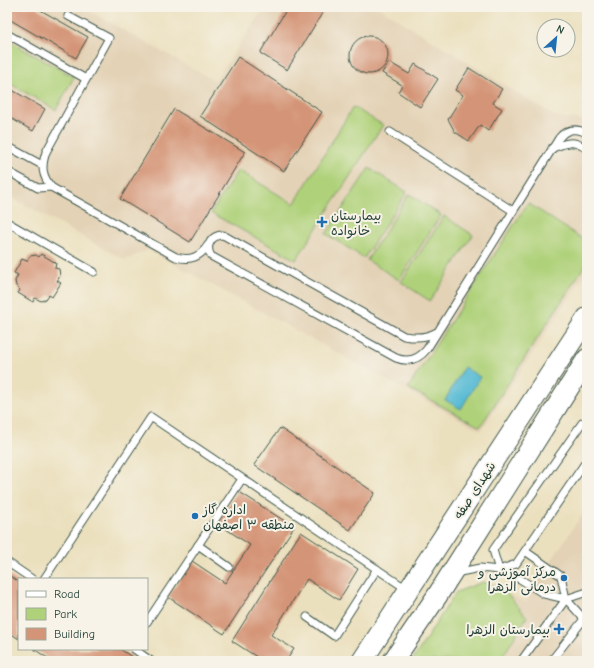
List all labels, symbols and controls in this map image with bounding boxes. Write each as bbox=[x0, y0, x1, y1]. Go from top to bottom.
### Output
north arrow bbox=[536, 18, 576, 58]
text: N bbox=[554, 22, 566, 37]
place label: بیمارستان خانواده bbox=[331, 208, 381, 239]
marker: بیمارستان خانواده bbox=[316, 216, 328, 228]
street label: شهدای صفه bbox=[450, 459, 498, 522]
place label: اداره گاز منطقه ۳ اصفهان bbox=[202, 502, 294, 532]
marker: اداره گاز منطقه ۳ اصفهان bbox=[190, 511, 200, 521]
place label: مرکز آموزشی و درمانی الزهرا bbox=[477, 564, 556, 596]
marker: مرکز آموزشی و درمانی الزهرا bbox=[559, 573, 569, 583]
legend bbox=[18, 578, 148, 650]
text: Road bbox=[54, 587, 80, 601]
text: Park bbox=[54, 607, 77, 621]
place label: بیمارستان الزهرا bbox=[466, 622, 550, 638]
marker: بیمارستان الزهرا bbox=[553, 623, 565, 635]
text: Building bbox=[54, 627, 95, 641]

